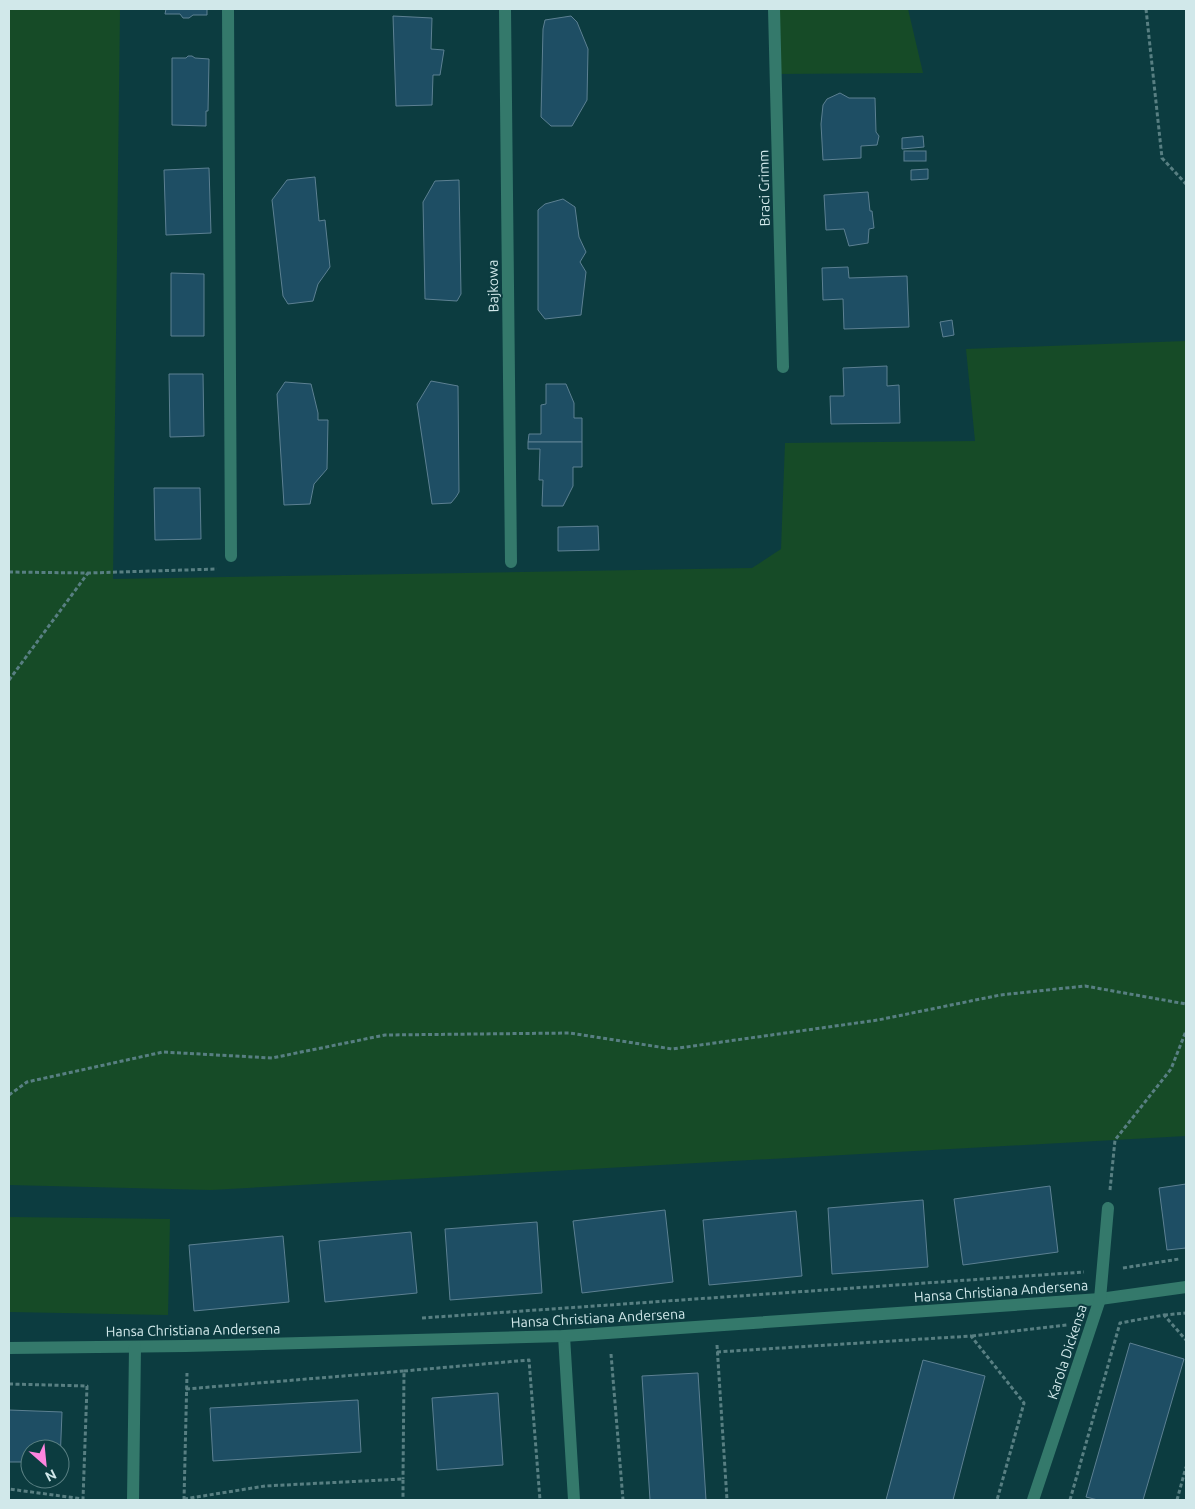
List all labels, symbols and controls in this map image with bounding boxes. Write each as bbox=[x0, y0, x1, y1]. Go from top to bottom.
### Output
street label: Braci Grimm bbox=[755, 150, 773, 226]
street label: Bajkowa bbox=[485, 260, 501, 312]
street label: Hansa Christiana Andersena bbox=[913, 1277, 1089, 1305]
street label: Karola Dickensa bbox=[1044, 1302, 1090, 1402]
street label: Hansa Christiana Andersena bbox=[510, 1305, 686, 1331]
street label: Hansa Christiana Andersena bbox=[106, 1320, 280, 1340]
north arrow bbox=[20, 1439, 70, 1489]
text: N bbox=[43, 1466, 59, 1485]

